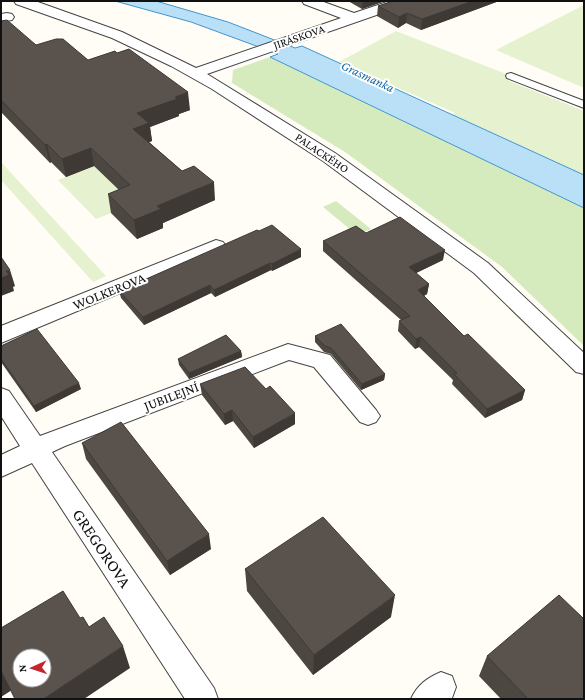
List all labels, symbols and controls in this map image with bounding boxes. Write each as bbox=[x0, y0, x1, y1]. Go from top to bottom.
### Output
street label: JIRÁSKOVA bbox=[270, 22, 327, 53]
water label: Grasmanka bbox=[339, 58, 397, 95]
street label: PALACKÉHO bbox=[293, 130, 351, 176]
street label: WOLKEROVA bbox=[70, 269, 148, 313]
street label: JUBILEJNÍ bbox=[139, 378, 201, 414]
street label: GREGOROVA bbox=[68, 505, 135, 591]
north arrow bbox=[12, 648, 52, 688]
text: N bbox=[16, 664, 28, 673]

